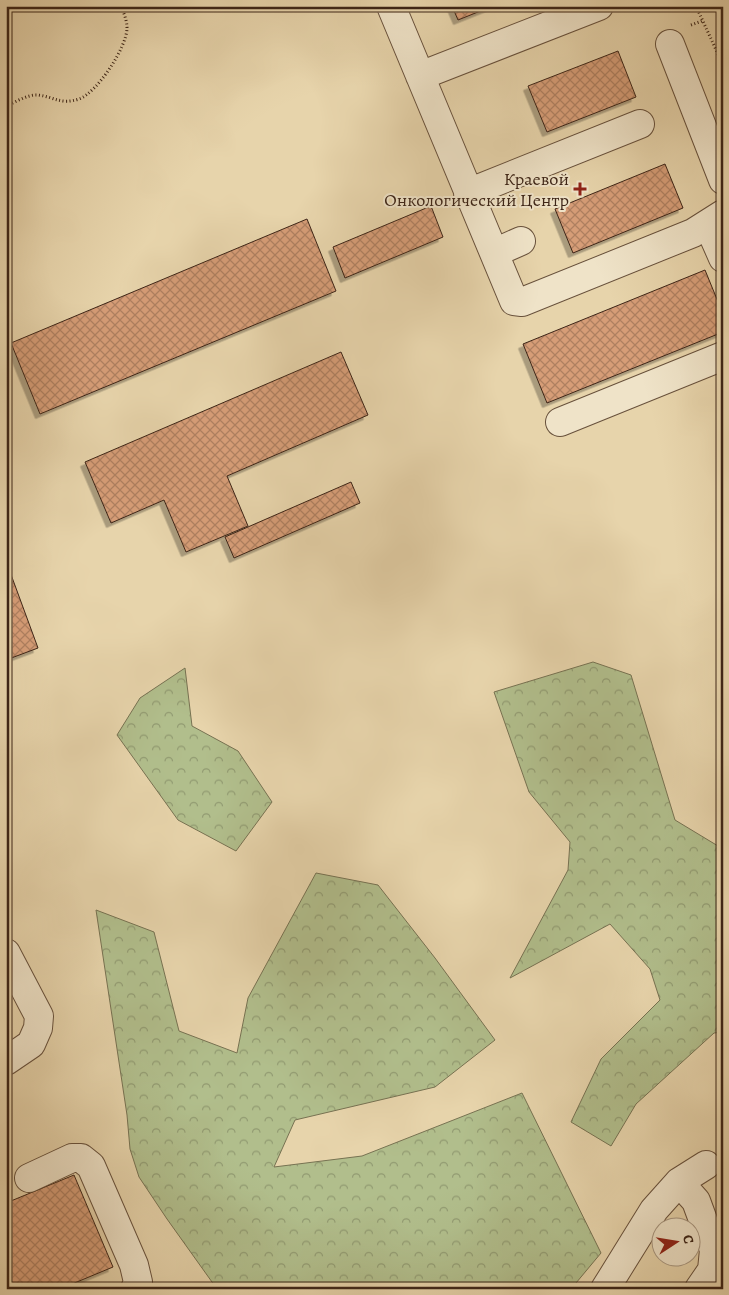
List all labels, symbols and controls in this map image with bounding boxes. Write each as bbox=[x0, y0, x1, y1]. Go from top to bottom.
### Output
place label: Краевой Онкологический Центр bbox=[384, 167, 569, 212]
marker: Краевой Онкологический Центр bbox=[573, 182, 587, 196]
north arrow bbox=[652, 1218, 702, 1268]
text: С bbox=[678, 1233, 698, 1246]

